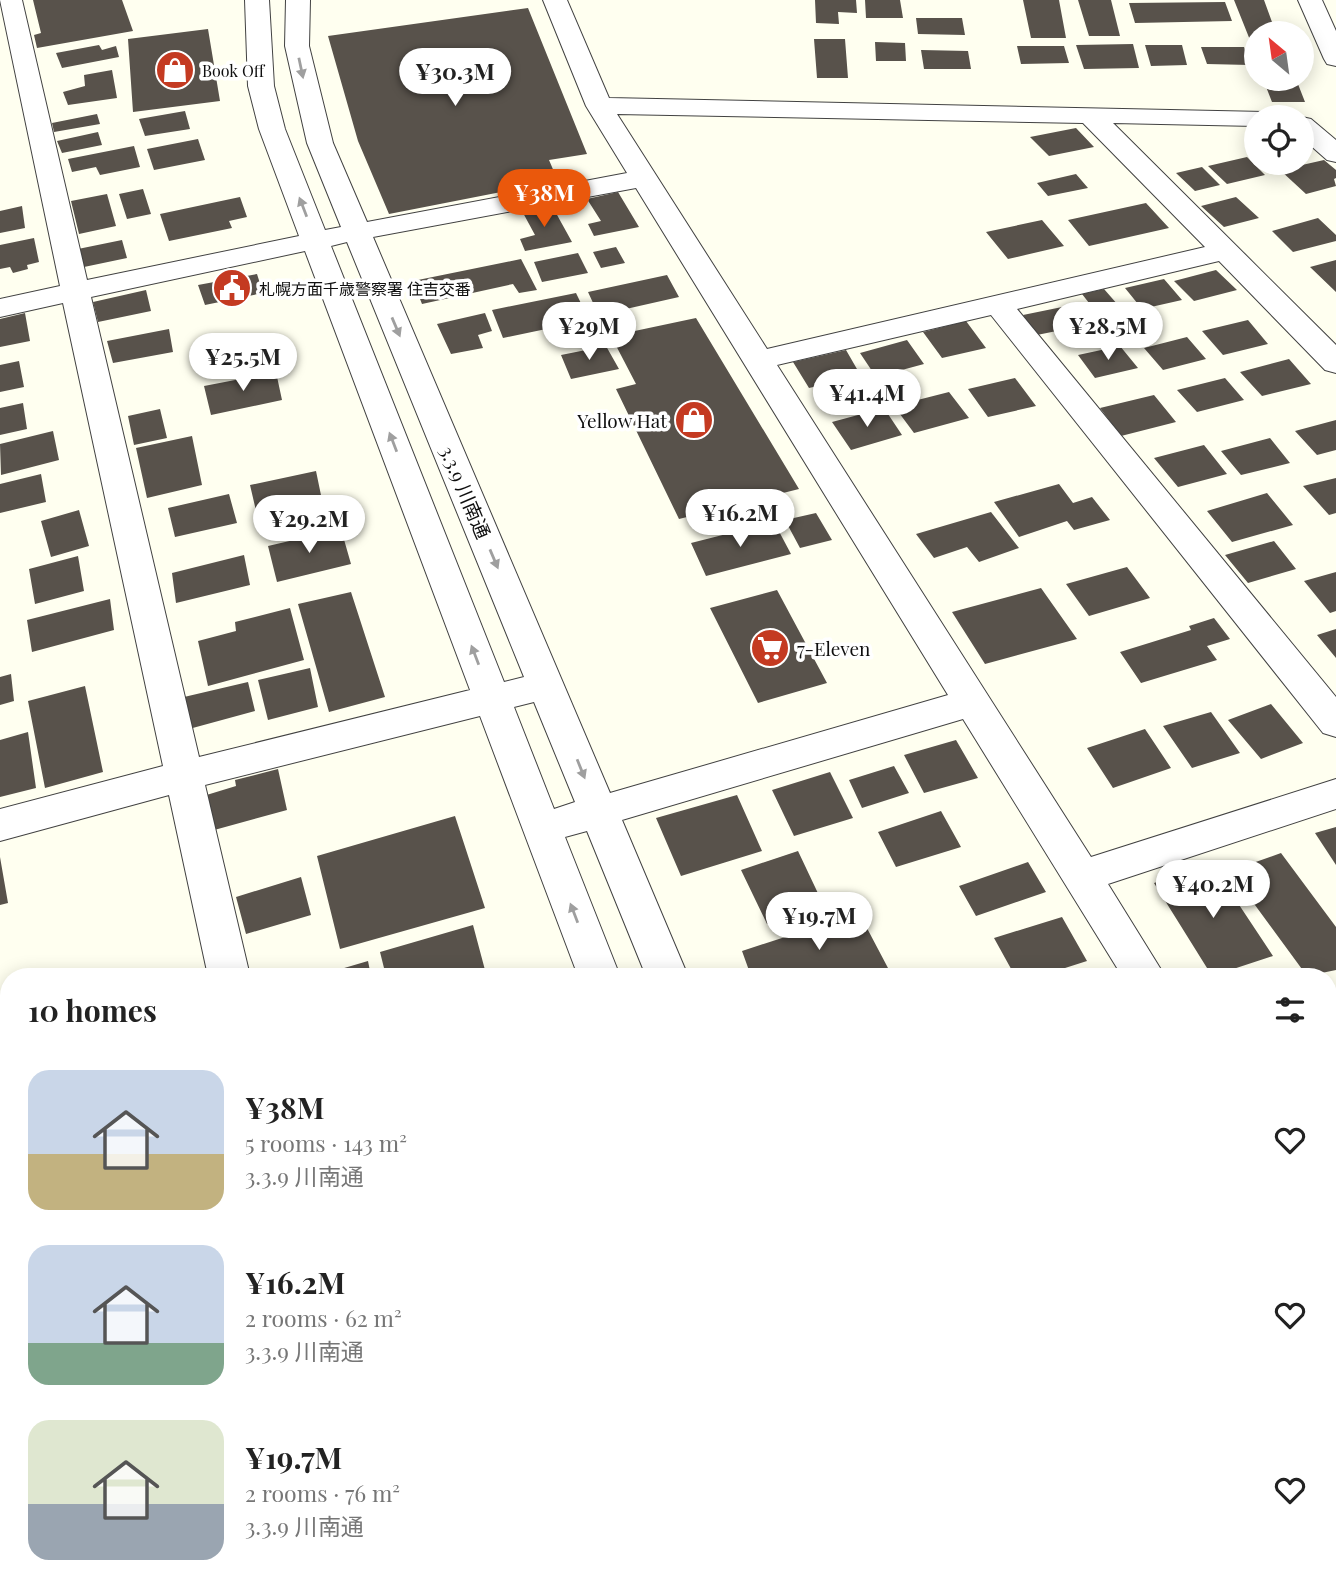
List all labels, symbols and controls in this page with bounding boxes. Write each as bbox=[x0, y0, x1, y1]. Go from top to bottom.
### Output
north arrow bbox=[1244, 21, 1314, 91]
map controls bbox=[1244, 21, 1314, 175]
pin: ¥30.3M bbox=[398, 48, 512, 108]
shop icon: Book Off bbox=[154, 49, 196, 91]
text: ¥30.3M bbox=[415, 55, 495, 86]
one-way arrow bbox=[296, 57, 307, 79]
place label: Book Off bbox=[202, 60, 266, 81]
button: locate bbox=[1244, 105, 1314, 175]
pin: ¥38M bbox=[503, 170, 585, 229]
text: ¥38M bbox=[513, 176, 575, 207]
one-way arrow bbox=[297, 197, 308, 218]
public building icon: 札幌方面千歳警察署 住吉交番 bbox=[211, 267, 253, 309]
place label: 札幌方面千歳警察署 住吉交番 bbox=[259, 278, 471, 299]
pin: ¥29M bbox=[548, 302, 630, 362]
pin: ¥28.5M bbox=[1051, 302, 1165, 362]
text: ¥29M bbox=[558, 309, 620, 340]
text: ¥28.5M bbox=[1069, 309, 1147, 340]
one-way arrow bbox=[391, 316, 402, 337]
pin: ¥25.5M bbox=[186, 334, 300, 393]
text: ¥25.5M bbox=[205, 340, 281, 371]
pin: ¥41.4M bbox=[810, 370, 924, 429]
text: ¥41.4M bbox=[829, 376, 905, 407]
shop icon: Yellow Hat bbox=[673, 399, 715, 441]
place label: Yellow Hat bbox=[576, 407, 667, 433]
one-way arrow bbox=[388, 432, 399, 453]
street label: 3.3.9 川南通 bbox=[435, 442, 497, 542]
pin: ¥16.2M bbox=[683, 490, 797, 549]
pin: ¥29.2M bbox=[252, 496, 366, 555]
text: ¥16.2M bbox=[702, 496, 778, 527]
text: ¥29.2M bbox=[269, 502, 349, 533]
one-way arrow bbox=[488, 549, 500, 569]
supermarket icon: 7-Eleven bbox=[749, 627, 791, 669]
place label: 7-Eleven bbox=[797, 635, 871, 661]
one-way arrow bbox=[469, 644, 480, 665]
one-way arrow bbox=[576, 759, 587, 780]
pin: ¥40.2M bbox=[1156, 860, 1270, 920]
text: ¥40.2M bbox=[1172, 867, 1254, 898]
pin: ¥19.7M bbox=[762, 892, 876, 952]
text: ¥19.7M bbox=[782, 899, 856, 930]
one-way arrow bbox=[569, 902, 580, 923]
text: 10 homes bbox=[28, 990, 157, 1030]
icon: filters bbox=[1271, 991, 1309, 1029]
text: ¥38M bbox=[245, 1087, 325, 1127]
icon: home bbox=[84, 1098, 168, 1182]
icon: heart bbox=[1271, 1121, 1309, 1159]
text: 5 rooms · 143 m² bbox=[245, 1127, 407, 1158]
text: 3.3.9 川南通 bbox=[245, 1160, 364, 1191]
text: ¥16.2M bbox=[245, 1262, 345, 1302]
icon: home bbox=[84, 1273, 168, 1357]
icon: heart bbox=[1271, 1296, 1309, 1334]
text: 2 rooms · 62 m² bbox=[245, 1302, 402, 1333]
text: 3.3.9 川南通 bbox=[245, 1335, 364, 1366]
text: ¥19.7M bbox=[245, 1437, 342, 1477]
icon: home bbox=[84, 1448, 168, 1532]
icon: heart bbox=[1271, 1471, 1309, 1509]
text: 2 rooms · 76 m² bbox=[245, 1477, 400, 1508]
text: 3.3.9 川南通 bbox=[245, 1510, 364, 1541]

